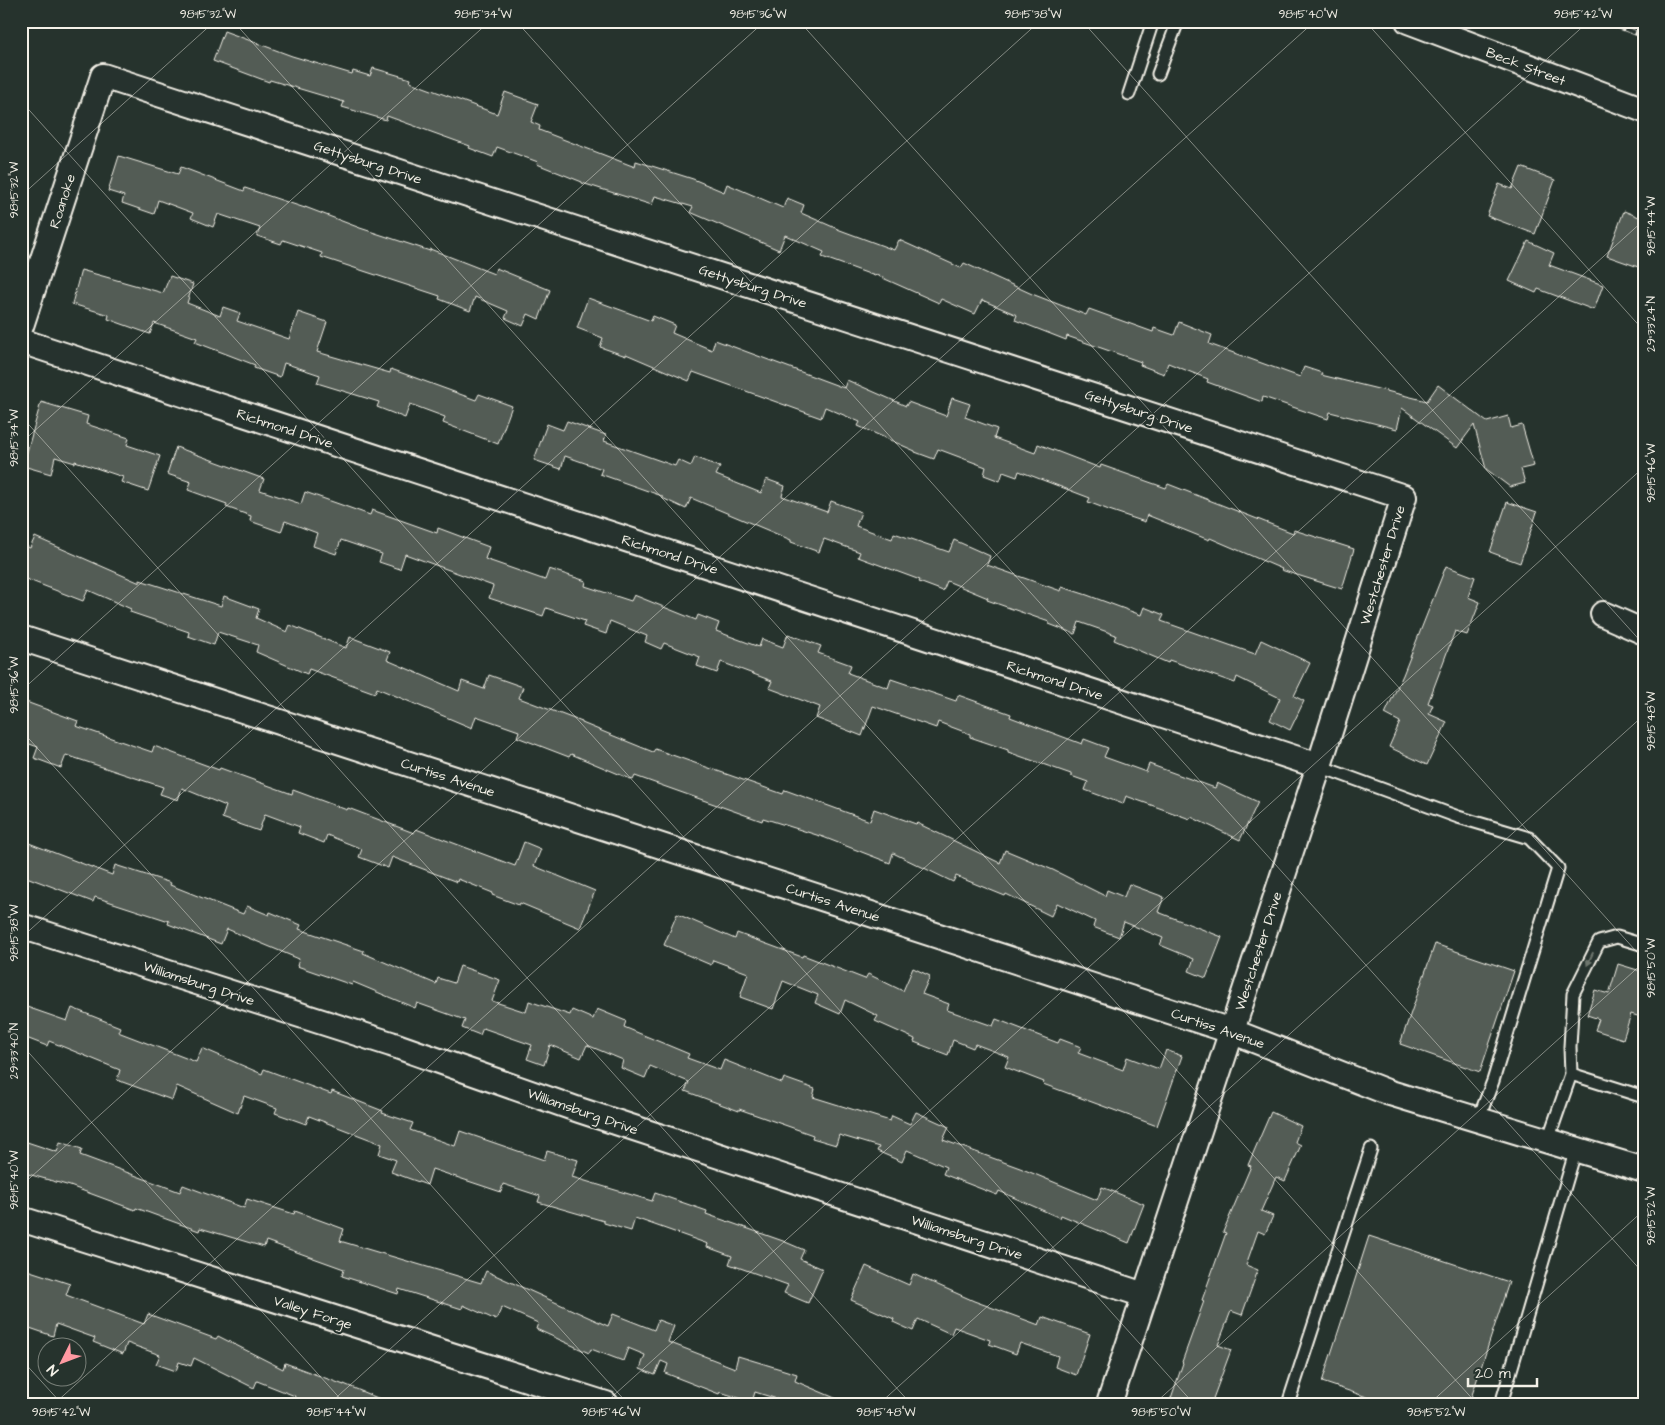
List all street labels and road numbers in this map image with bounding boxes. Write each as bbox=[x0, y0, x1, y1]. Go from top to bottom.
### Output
street label: Beck Street bbox=[1483, 43, 1569, 91]
street label: Gettysburg Drive bbox=[311, 136, 425, 190]
street label: Roanoke bbox=[45, 171, 81, 231]
street label: Gettysburg Drive bbox=[696, 260, 810, 314]
street label: Gettysburg Drive bbox=[1082, 385, 1196, 439]
street label: Richmond Drive bbox=[234, 404, 336, 454]
street label: Westchester Drive bbox=[1355, 503, 1411, 628]
street label: Richmond Drive bbox=[619, 530, 721, 580]
street label: Richmond Drive bbox=[1004, 656, 1106, 706]
street label: Curtiss Avenue bbox=[398, 753, 498, 803]
street label: Curtiss Avenue bbox=[783, 878, 883, 928]
street label: Westchester Drive bbox=[1230, 889, 1288, 1013]
street label: Williamsburg Drive bbox=[140, 956, 257, 1012]
street label: Curtiss Avenue bbox=[1168, 1004, 1268, 1054]
street label: Williamsburg Drive bbox=[525, 1084, 641, 1140]
street label: Williamsburg Drive bbox=[908, 1210, 1025, 1266]
street label: Valley Forge bbox=[271, 1291, 355, 1335]

